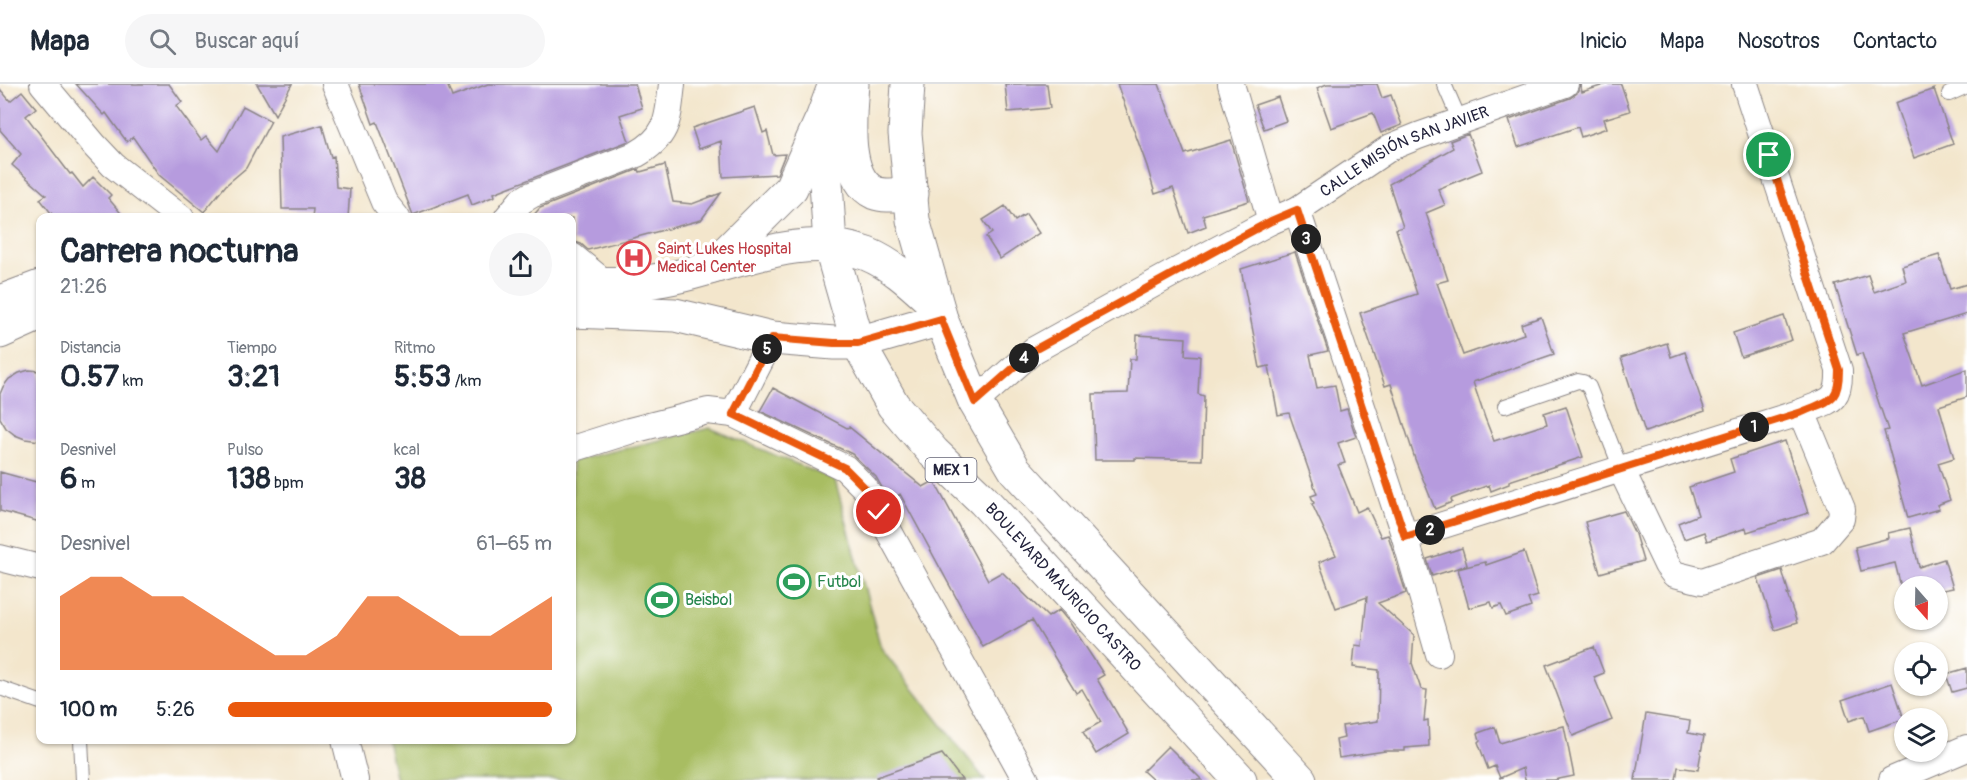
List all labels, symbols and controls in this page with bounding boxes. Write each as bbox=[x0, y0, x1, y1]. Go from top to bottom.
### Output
search box bbox=[125, 14, 545, 68]
text: Mapa bbox=[30, 24, 89, 59]
icon: search bbox=[146, 25, 179, 58]
text: Buscar aquí bbox=[194, 27, 300, 55]
text: Inicio bbox=[1580, 28, 1627, 55]
text: Mapa bbox=[1660, 28, 1704, 55]
text: Nosotros bbox=[1737, 28, 1820, 55]
text: Contacto bbox=[1853, 28, 1937, 55]
street label: CALLE MISIÓN SAN JAVIER bbox=[1316, 102, 1491, 202]
pin bbox=[1743, 129, 1794, 180]
icon: arrive bbox=[1752, 138, 1785, 171]
pin: 3 bbox=[1291, 224, 1321, 254]
text: 3 bbox=[1302, 229, 1310, 249]
text: Carrera nocturna bbox=[60, 231, 299, 272]
button: share bbox=[489, 233, 552, 296]
place label: Saint Lukes Hospital Medical Center bbox=[657, 239, 792, 277]
hospital icon: Saint Lukes Hospital Medical Center bbox=[616, 240, 652, 276]
text: 21:26 bbox=[60, 274, 107, 299]
pin: 5 bbox=[752, 334, 782, 364]
text: Distancia bbox=[60, 338, 121, 358]
text: Tiempo bbox=[227, 338, 277, 358]
text: Ritmo bbox=[394, 338, 435, 358]
text: 5 bbox=[763, 339, 771, 359]
pin: 4 bbox=[1009, 343, 1039, 373]
text: 4 bbox=[1019, 348, 1029, 368]
text: 0.57 bbox=[60, 358, 119, 395]
text: 3:21 bbox=[227, 358, 280, 395]
text: 5:53 bbox=[394, 358, 451, 395]
text: km bbox=[119, 371, 144, 391]
text: /km bbox=[451, 371, 481, 391]
pin: 1 bbox=[1739, 412, 1769, 442]
text: 1 bbox=[1751, 417, 1757, 437]
text: Desnivel bbox=[60, 440, 116, 460]
text: Pulso bbox=[227, 440, 263, 460]
text: kcal bbox=[394, 440, 420, 460]
road number: MEX 1 bbox=[926, 458, 976, 482]
text: 6 bbox=[60, 460, 77, 497]
text: 138 bbox=[227, 460, 271, 497]
text: 38 bbox=[394, 460, 426, 497]
text: m bbox=[77, 473, 95, 493]
text: bpm bbox=[271, 473, 304, 493]
pin bbox=[853, 486, 904, 537]
icon: check bbox=[862, 495, 895, 528]
street label: BOULEVARD MAURICIO CASTRO bbox=[981, 499, 1145, 675]
pin: 2 bbox=[1415, 515, 1445, 545]
text: 2 bbox=[1426, 520, 1434, 540]
text: Desnivel bbox=[60, 531, 130, 556]
text: 61–65 m bbox=[476, 531, 552, 556]
sports icon: Futbol bbox=[776, 564, 812, 600]
place label: Futbol bbox=[817, 572, 861, 592]
north arrow bbox=[1894, 576, 1948, 630]
map controls bbox=[1894, 576, 1948, 762]
sports icon: Beisbol bbox=[644, 582, 680, 618]
place label: Beisbol bbox=[685, 590, 732, 610]
button: locate bbox=[1894, 642, 1948, 696]
text: 100 m bbox=[60, 697, 117, 722]
text: 5:26 bbox=[156, 697, 195, 722]
button: layers bbox=[1894, 708, 1948, 762]

